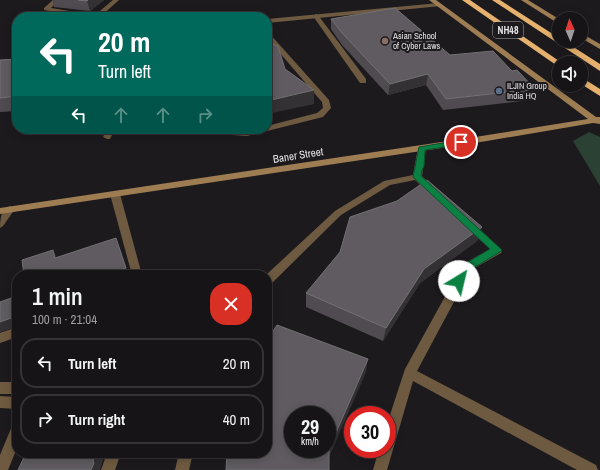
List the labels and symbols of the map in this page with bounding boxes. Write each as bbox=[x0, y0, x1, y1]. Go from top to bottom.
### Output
north arrow bbox=[552, 12, 588, 48]
road number: NH48 bbox=[493, 22, 523, 38]
place label: Asian School of Cyber Laws bbox=[392, 30, 440, 52]
marker: Asian School of Cyber Laws bbox=[380, 36, 390, 46]
place label: ILJIN Group India HQ bbox=[507, 80, 547, 102]
marker: ILJIN Group India HQ bbox=[494, 86, 504, 96]
pin bbox=[444, 125, 478, 159]
street label: Baner Street bbox=[272, 144, 325, 166]
position arrow bbox=[438, 260, 480, 302]
speed limit sign: 30 bbox=[344, 406, 396, 458]

